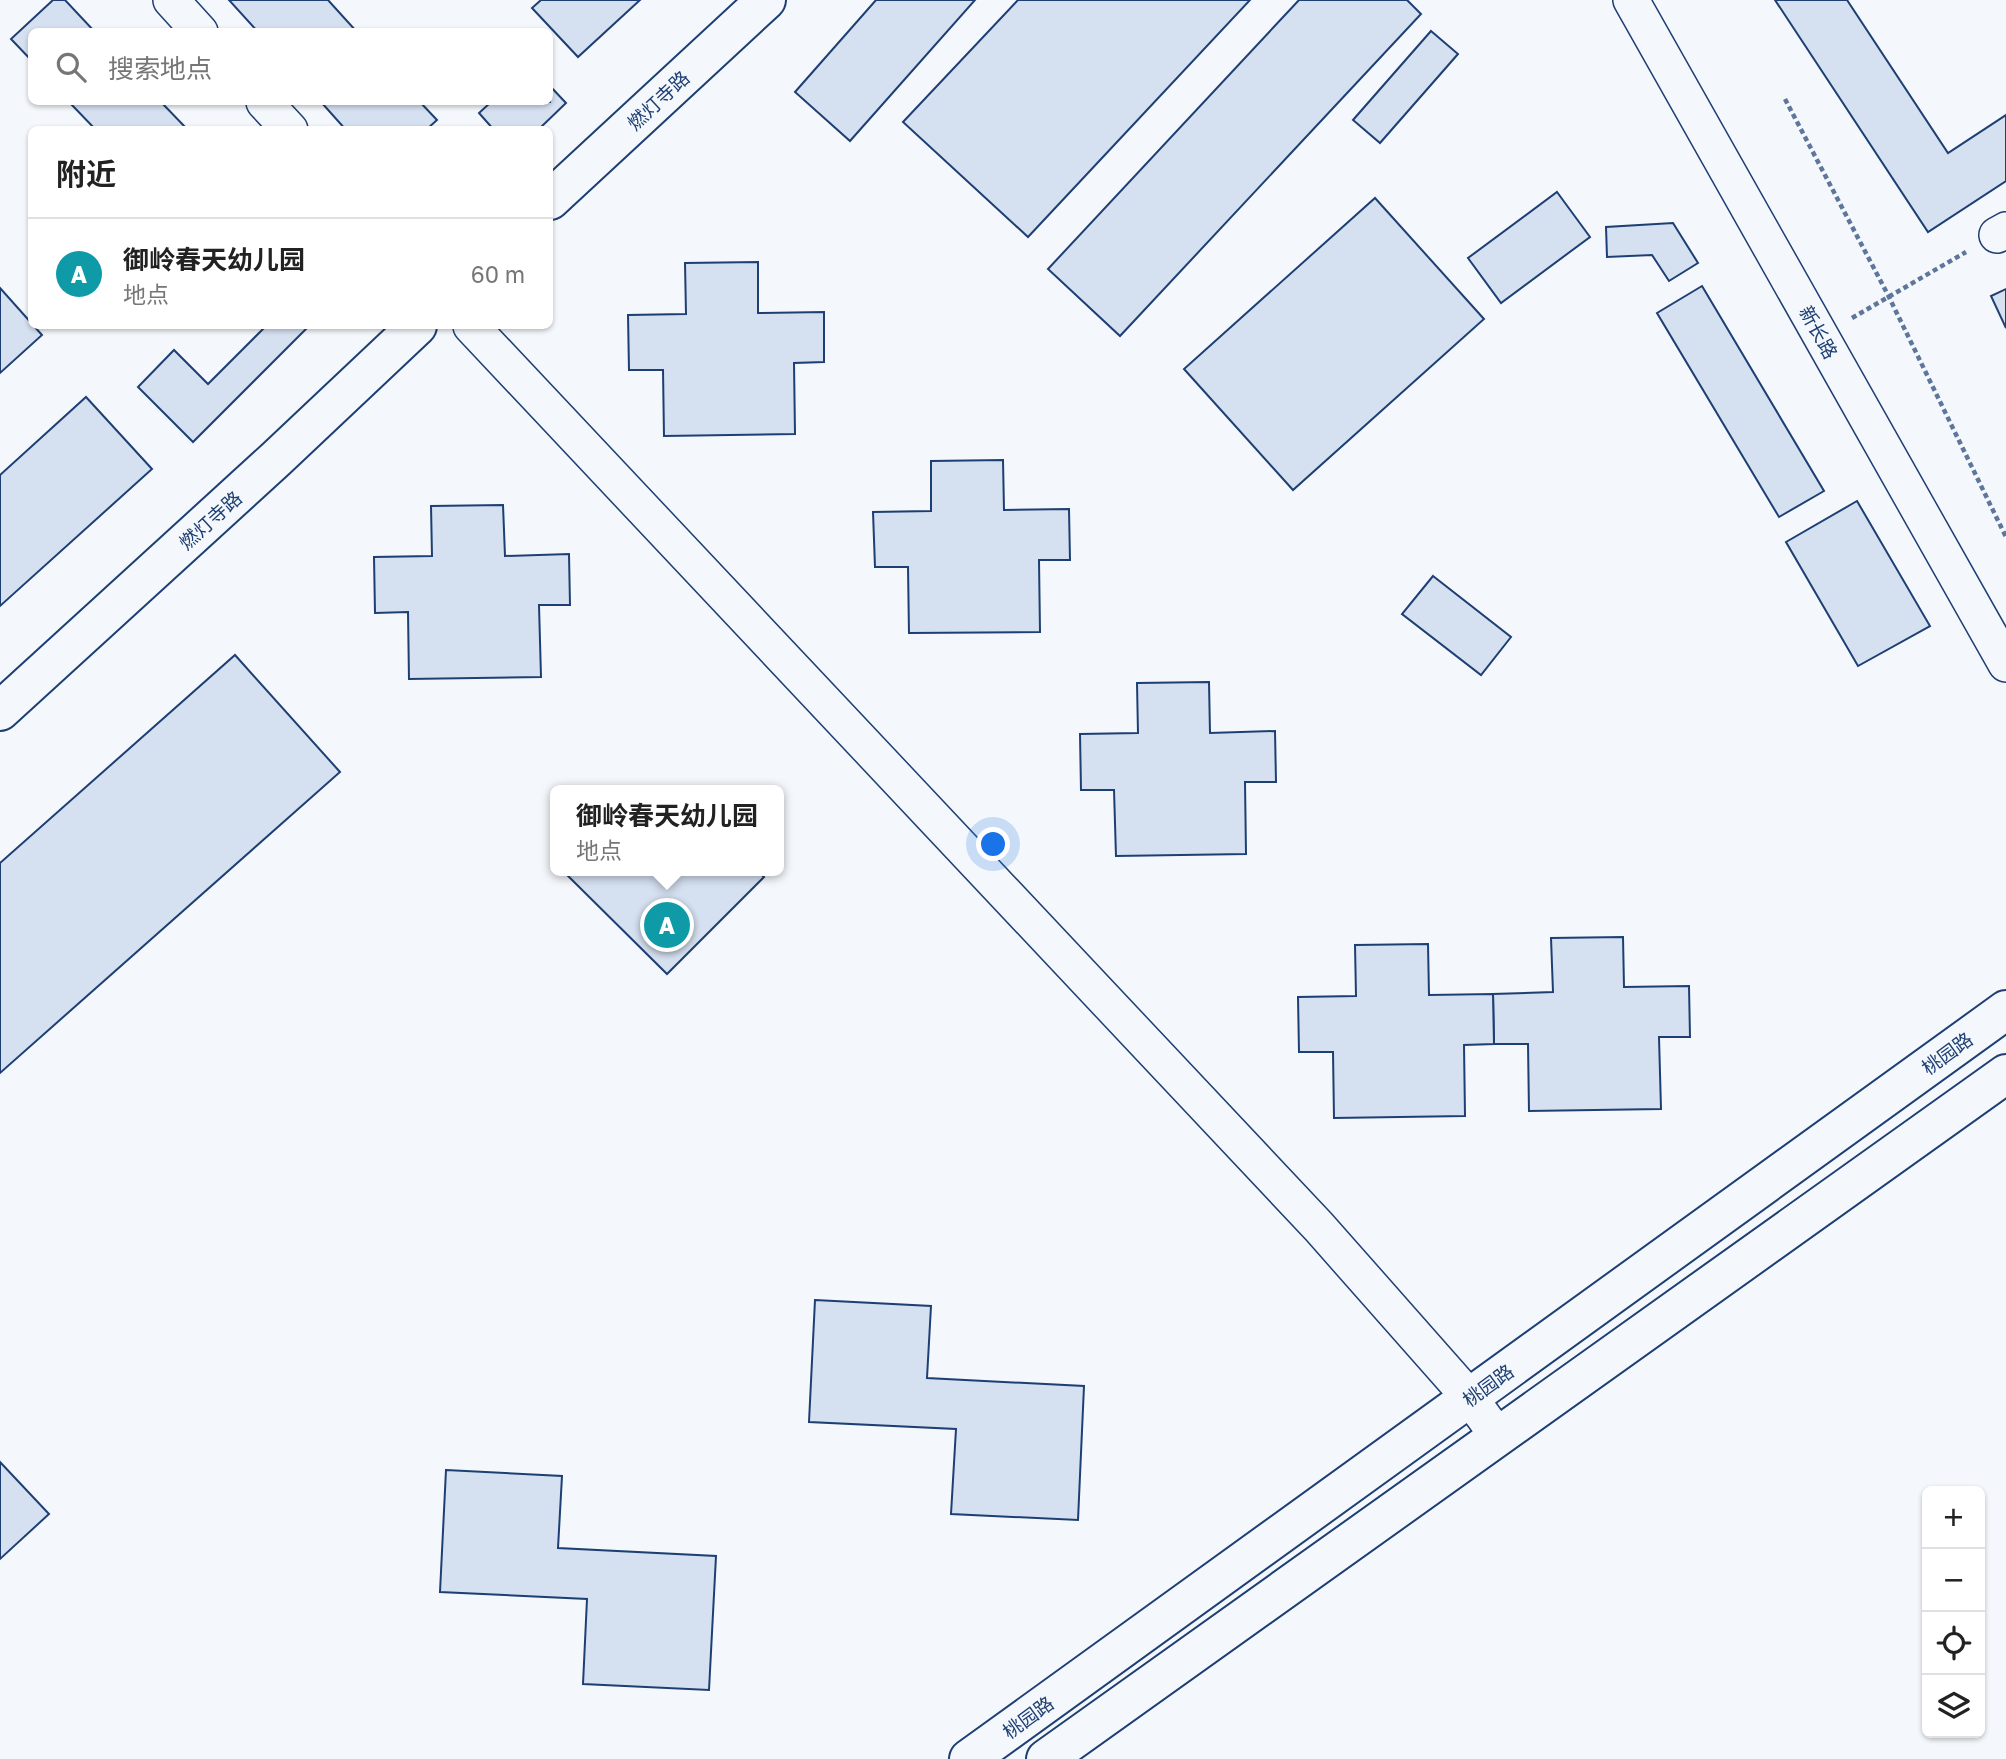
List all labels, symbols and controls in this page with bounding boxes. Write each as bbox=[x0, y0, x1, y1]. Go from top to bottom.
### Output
search box bbox=[28, 28, 553, 105]
icon: search bbox=[52, 48, 90, 86]
text: 搜索地点 bbox=[108, 53, 212, 84]
street label: 燃灯寺路 bbox=[622, 66, 694, 134]
text: 附近 bbox=[56, 156, 116, 192]
text: 御岭春天幼儿园 bbox=[123, 244, 305, 275]
text: A bbox=[71, 260, 87, 288]
text: 60 m bbox=[471, 260, 525, 288]
text: 地点 bbox=[123, 280, 169, 308]
street label: 新长路 bbox=[1795, 301, 1843, 363]
street label: 燃灯寺路 bbox=[174, 486, 246, 554]
popup bbox=[550, 785, 784, 876]
text: 御岭春天幼儿园 bbox=[576, 800, 758, 831]
your location bbox=[976, 827, 1010, 861]
text: 地点 bbox=[576, 836, 622, 864]
pin: A bbox=[644, 899, 690, 951]
street label: 桃园路 bbox=[1917, 1027, 1977, 1079]
street label: 桃园路 bbox=[1458, 1359, 1518, 1411]
map controls bbox=[1922, 1486, 1985, 1738]
button: + bbox=[1922, 1486, 1985, 1549]
button: − bbox=[1922, 1549, 1985, 1612]
button: locate bbox=[1922, 1612, 1985, 1675]
button: layers bbox=[1922, 1675, 1985, 1738]
street label: 桃园路 bbox=[998, 1691, 1058, 1743]

